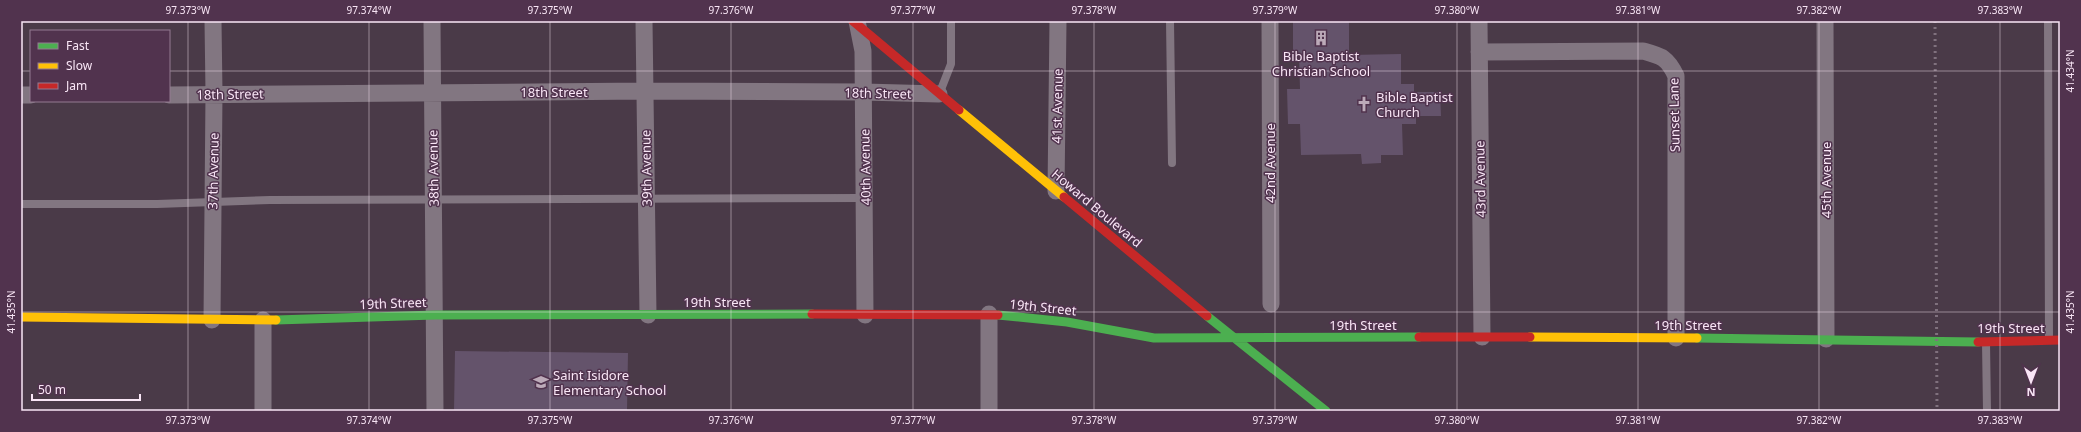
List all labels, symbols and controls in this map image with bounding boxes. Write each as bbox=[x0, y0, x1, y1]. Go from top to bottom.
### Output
text: 97.373°W bbox=[166, 3, 211, 17]
text: 97.374°W bbox=[347, 3, 392, 17]
text: 97.375°W bbox=[528, 3, 573, 17]
text: 97.376°W bbox=[709, 3, 754, 17]
text: 97.377°W bbox=[891, 3, 936, 17]
text: 97.378°W bbox=[1072, 3, 1117, 17]
text: 97.379°W bbox=[1253, 3, 1298, 17]
text: 97.380°W bbox=[1435, 3, 1480, 17]
text: 97.381°W bbox=[1616, 3, 1661, 17]
text: 97.382°W bbox=[1797, 3, 1842, 17]
text: 97.383°W bbox=[1978, 3, 2023, 17]
building icon: Bible Baptist Christian School bbox=[1312, 29, 1330, 47]
legend bbox=[30, 30, 170, 102]
text: Fast bbox=[66, 37, 90, 54]
place label: Bible Baptist Christian School bbox=[1272, 47, 1370, 80]
text: 41.434°N bbox=[2063, 49, 2077, 93]
text: Slow bbox=[66, 57, 93, 74]
street label: 41st Avenue bbox=[1047, 68, 1067, 144]
text: Jam bbox=[65, 77, 87, 94]
street label: Sunset Lane bbox=[1664, 78, 1684, 152]
street label: 18th Street bbox=[520, 83, 588, 101]
street label: 18th Street bbox=[844, 83, 912, 103]
street label: 18th Street bbox=[196, 84, 264, 104]
place label: Bible Baptist Church bbox=[1376, 88, 1453, 121]
church icon: Bible Baptist Church bbox=[1355, 95, 1373, 113]
street label: 42nd Avenue bbox=[1261, 123, 1279, 203]
street label: 40th Avenue bbox=[855, 129, 875, 205]
street label: 38th Avenue bbox=[423, 130, 443, 206]
street label: 39th Avenue bbox=[636, 130, 656, 206]
street label: 37th Avenue bbox=[203, 133, 223, 209]
street label: 43rd Avenue bbox=[1470, 140, 1490, 218]
street label: 45th Avenue bbox=[1817, 142, 1835, 218]
street label: Howard Boulevard bbox=[1048, 165, 1146, 251]
text: 41.435°N bbox=[4, 290, 18, 334]
text: 41.435°N bbox=[2063, 290, 2077, 334]
street label: 19th Street bbox=[359, 293, 427, 313]
street label: 19th Street bbox=[683, 293, 751, 311]
street label: 19th Street bbox=[1009, 295, 1078, 319]
street label: 19th Street bbox=[1329, 316, 1397, 334]
street label: 19th Street bbox=[1654, 316, 1722, 334]
street label: 19th Street bbox=[1977, 319, 2045, 337]
north arrow bbox=[2011, 362, 2051, 402]
place label: Saint Isidore Elementary School bbox=[553, 366, 666, 399]
school or university icon: Saint Isidore Elementary School bbox=[532, 373, 550, 391]
scale bar bbox=[32, 376, 140, 402]
text: 50 m bbox=[38, 381, 66, 398]
text: N bbox=[2027, 385, 2035, 400]
text: 97.373°W bbox=[166, 413, 211, 427]
text: 97.374°W bbox=[347, 413, 392, 427]
text: 97.375°W bbox=[528, 413, 573, 427]
text: 97.376°W bbox=[709, 413, 754, 427]
text: 97.377°W bbox=[891, 413, 936, 427]
text: 97.378°W bbox=[1072, 413, 1117, 427]
text: 97.379°W bbox=[1253, 413, 1298, 427]
text: 97.380°W bbox=[1435, 413, 1480, 427]
text: 97.381°W bbox=[1616, 413, 1661, 427]
text: 97.382°W bbox=[1797, 413, 1842, 427]
text: 97.383°W bbox=[1978, 413, 2023, 427]

